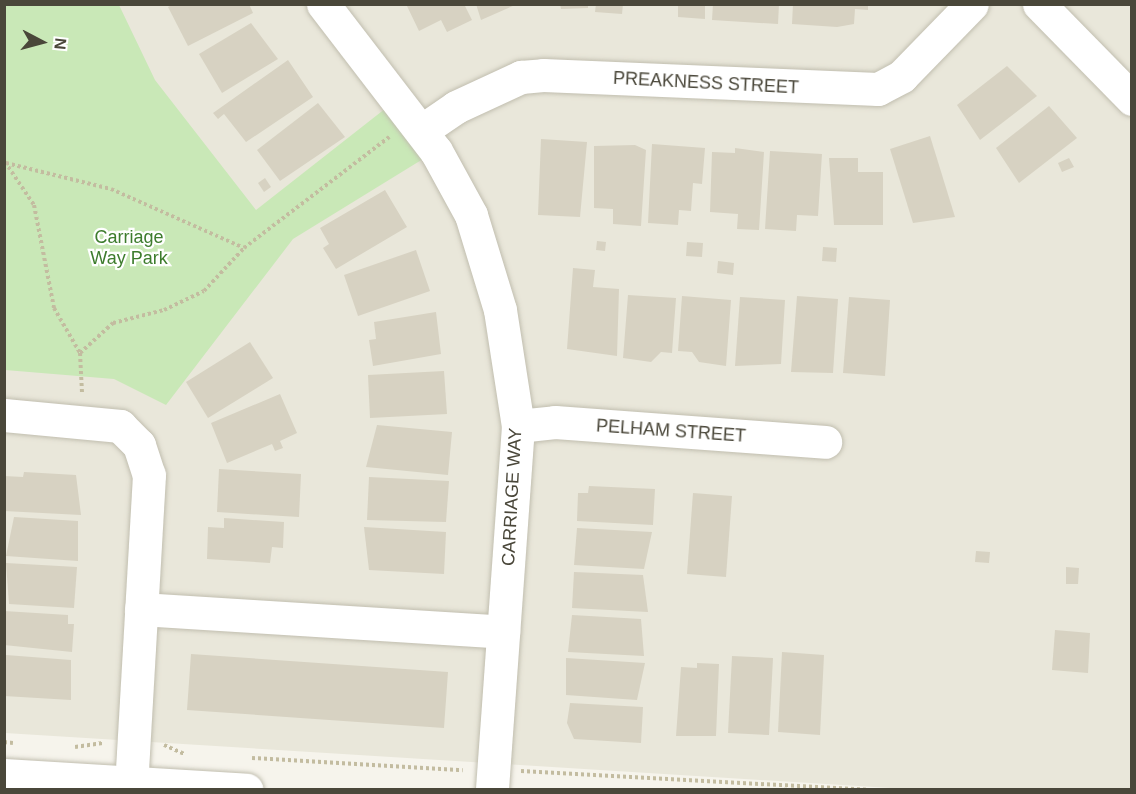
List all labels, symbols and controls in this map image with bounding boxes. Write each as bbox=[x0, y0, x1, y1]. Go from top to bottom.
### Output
north arrow bbox=[12, 12, 72, 72]
text: N bbox=[51, 37, 69, 51]
street label: PREAKNESS STREET bbox=[613, 67, 799, 99]
park label: Carriage Way Park bbox=[90, 227, 168, 270]
street label: PELHAM STREET bbox=[595, 415, 747, 447]
street label: CARRIAGE WAY bbox=[498, 428, 526, 566]

